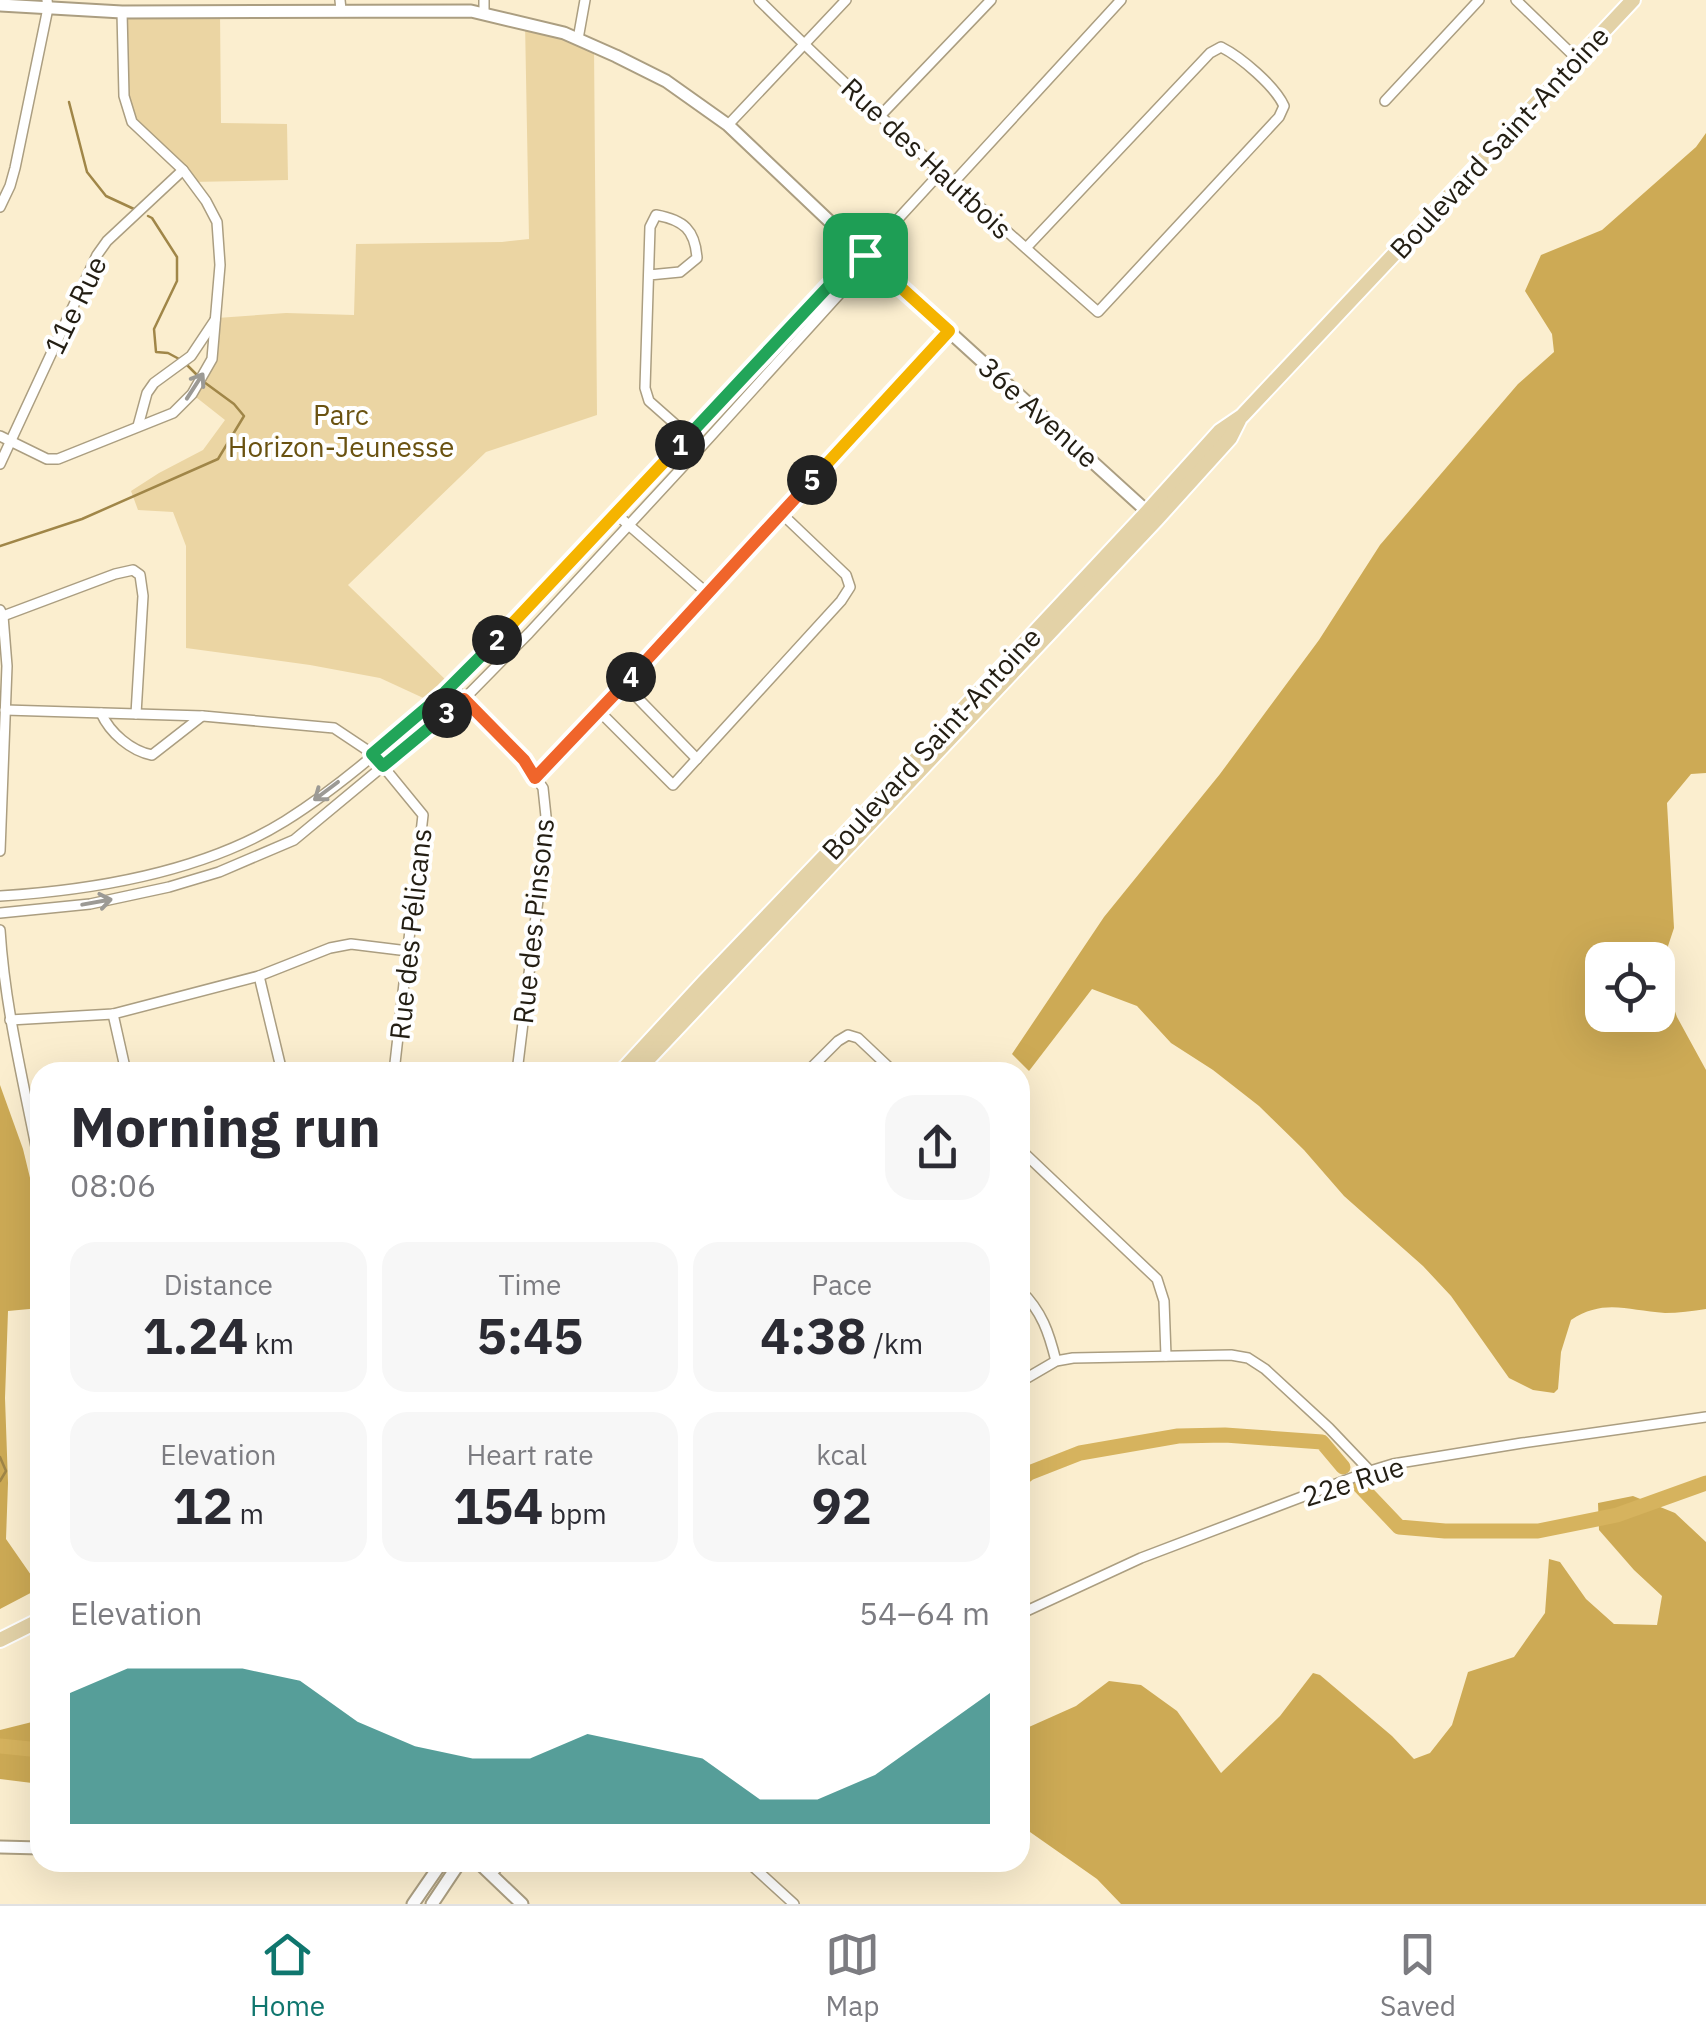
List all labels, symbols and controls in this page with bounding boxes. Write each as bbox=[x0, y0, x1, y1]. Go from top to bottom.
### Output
street label: Boulevard Saint-Antoine bbox=[1381, 18, 1617, 266]
street label: Rue des Hautbois bbox=[834, 69, 1020, 247]
pin bbox=[823, 213, 908, 298]
icon: arrive bbox=[838, 228, 893, 283]
street label: 11e Rue bbox=[35, 250, 115, 360]
street label: 36e Avenue bbox=[971, 348, 1107, 476]
one-way arrow bbox=[185, 372, 206, 400]
park label: Parc Horizon-Jeunesse bbox=[228, 396, 454, 465]
pin: 1 bbox=[655, 420, 705, 470]
text: 1 bbox=[672, 426, 688, 463]
pin: 5 bbox=[787, 455, 837, 505]
text: 5 bbox=[804, 461, 820, 498]
pin: 2 bbox=[472, 615, 522, 665]
street label: Boulevard Saint-Antoine bbox=[813, 619, 1049, 867]
text: 2 bbox=[489, 621, 505, 658]
pin: 4 bbox=[606, 652, 656, 702]
text: 4 bbox=[623, 658, 639, 695]
pin: 3 bbox=[422, 688, 472, 738]
text: 3 bbox=[439, 694, 455, 731]
one-way arrow bbox=[313, 781, 340, 802]
street label: Rue des Pinsons bbox=[504, 816, 562, 1026]
street label: Rue des Pélicans bbox=[380, 826, 440, 1042]
one-way arrow bbox=[80, 892, 113, 911]
map controls bbox=[1585, 942, 1675, 1032]
button: locate bbox=[1585, 942, 1675, 1032]
text: Morning run bbox=[70, 1091, 381, 1162]
button: share bbox=[885, 1095, 990, 1200]
text: 08:06 bbox=[70, 1164, 156, 1206]
text: Distance bbox=[164, 1266, 273, 1303]
text: Time bbox=[499, 1266, 561, 1303]
text: Pace bbox=[811, 1266, 872, 1303]
text: 1.24 bbox=[143, 1303, 248, 1368]
text: 5:45 bbox=[477, 1303, 583, 1368]
text: 4:38 bbox=[760, 1303, 867, 1368]
text: km bbox=[248, 1325, 294, 1362]
text: /km bbox=[867, 1325, 923, 1362]
text: Elevation bbox=[160, 1436, 276, 1473]
text: Heart rate bbox=[466, 1436, 594, 1473]
text: kcal bbox=[816, 1436, 867, 1473]
street label: 22e Rue bbox=[1297, 1447, 1409, 1515]
text: 12 bbox=[173, 1473, 233, 1538]
text: 154 bbox=[453, 1473, 543, 1538]
text: 92 bbox=[812, 1473, 872, 1538]
text: m bbox=[233, 1495, 264, 1532]
text: bpm bbox=[543, 1495, 607, 1532]
text: Elevation bbox=[70, 1592, 203, 1634]
text: 54–64 m bbox=[859, 1592, 990, 1634]
tab: Home bbox=[250, 1927, 325, 2024]
tab: Map bbox=[825, 1927, 880, 2024]
tab: Saved bbox=[1380, 1927, 1456, 2024]

